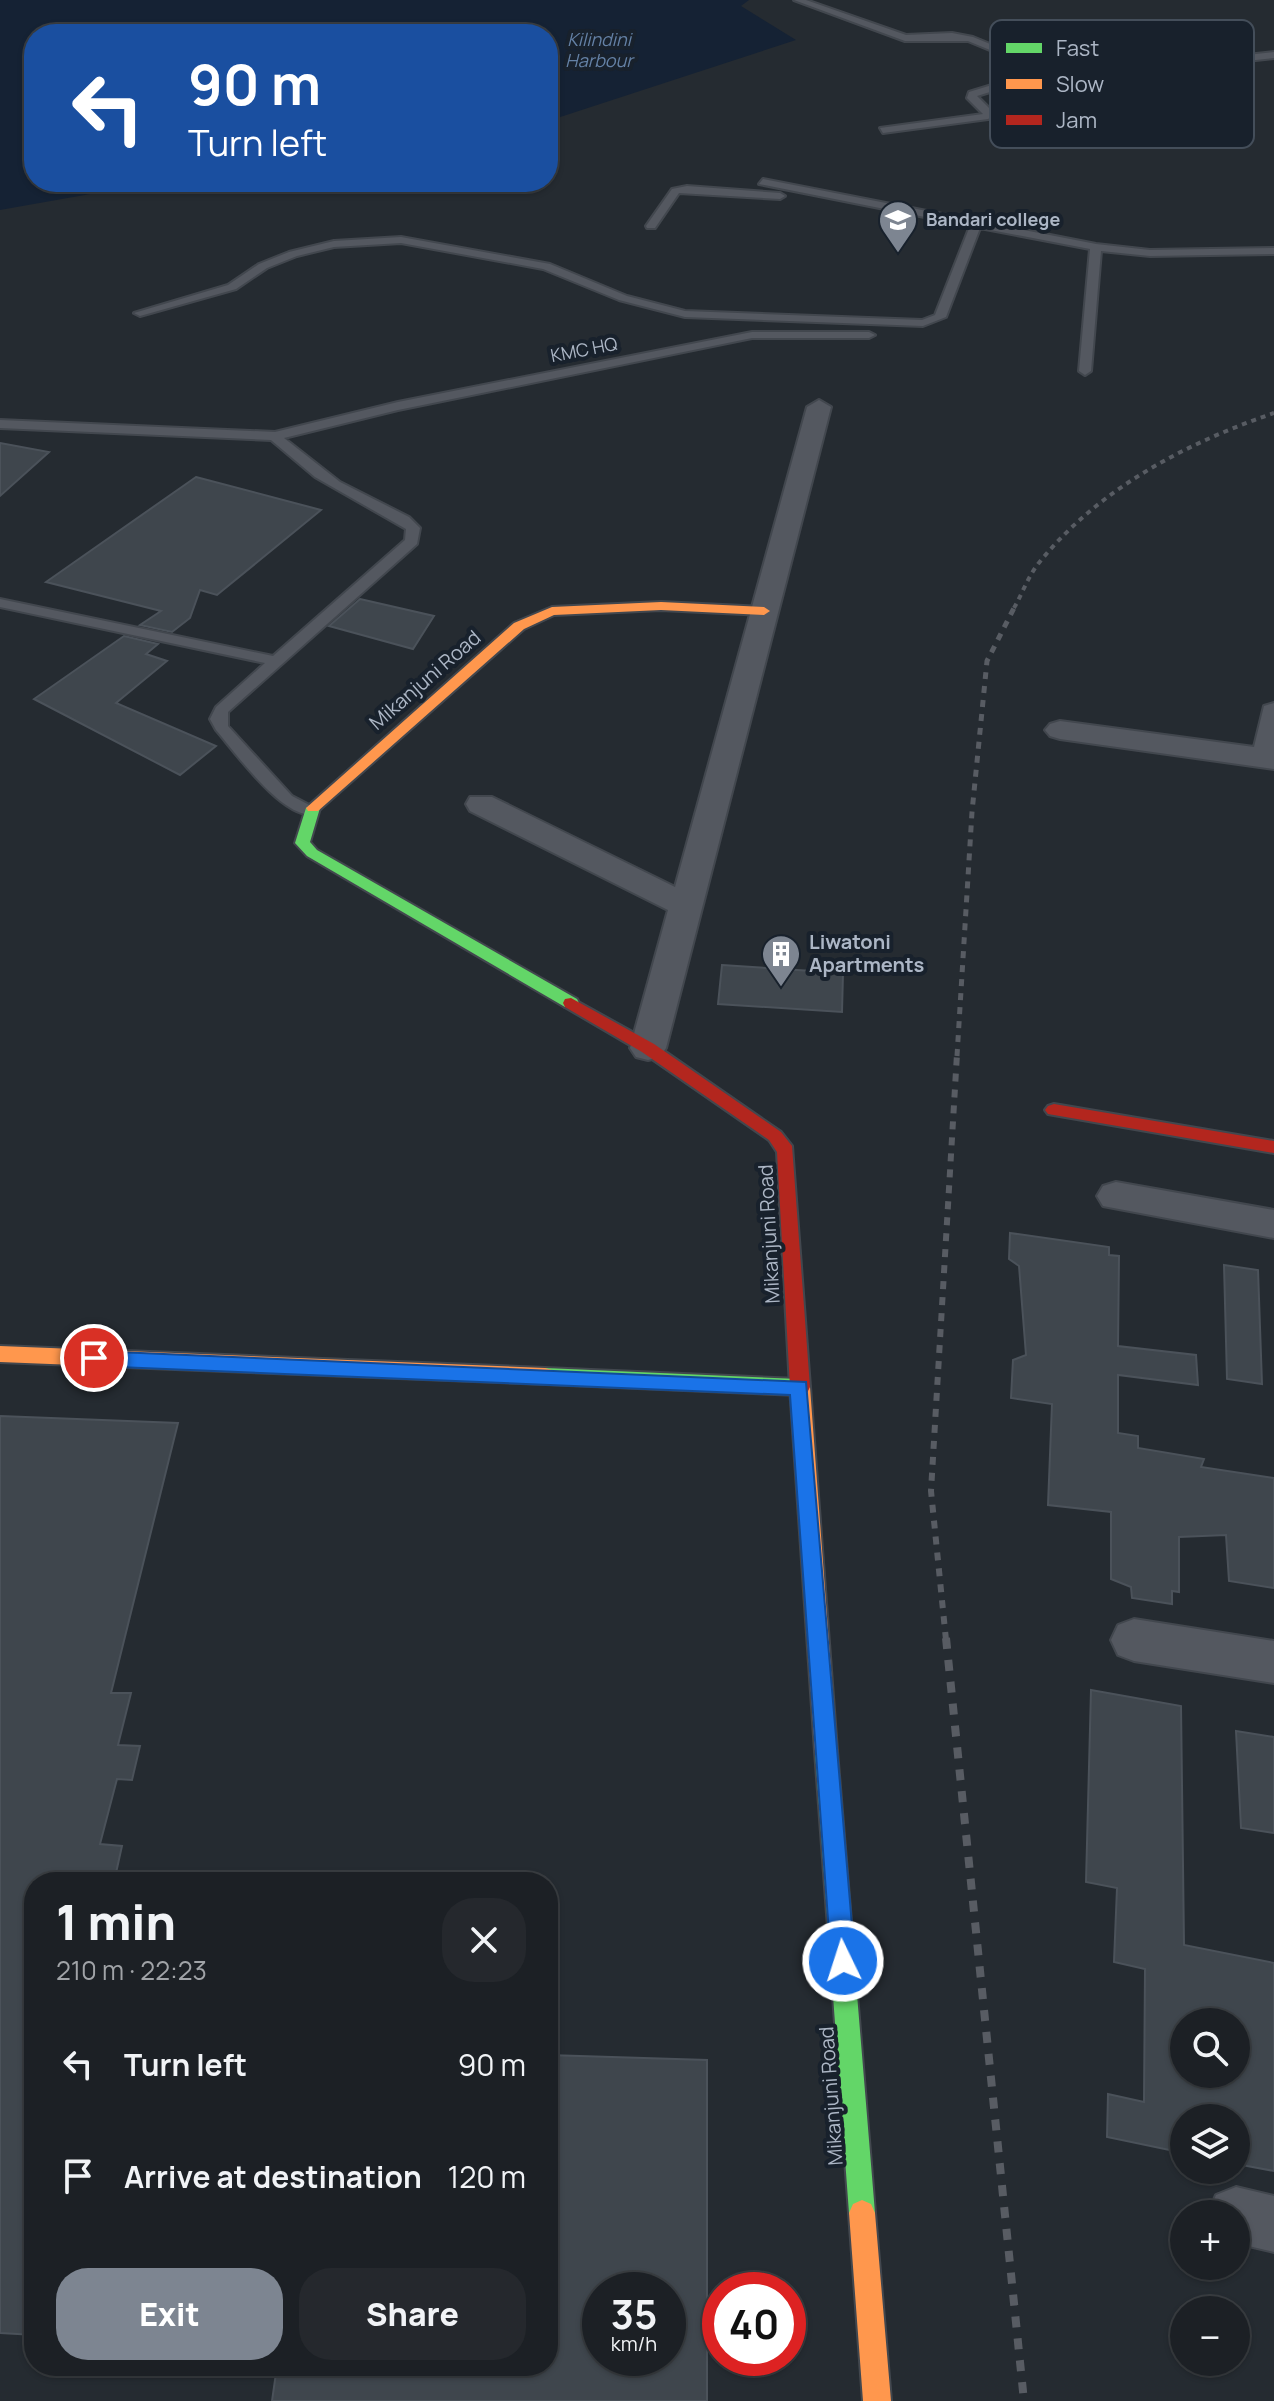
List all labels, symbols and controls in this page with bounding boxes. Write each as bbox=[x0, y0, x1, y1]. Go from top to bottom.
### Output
legend bbox=[990, 20, 1254, 148]
water label: Kilindini Harbour bbox=[565, 27, 635, 72]
text: Fast bbox=[1056, 33, 1099, 63]
text: 90 m bbox=[188, 45, 321, 122]
icon: left bbox=[56, 56, 160, 160]
text: Slow bbox=[1056, 69, 1104, 99]
text: Jam bbox=[1056, 105, 1097, 135]
text: Turn left bbox=[188, 118, 327, 167]
school or university icon: Bandari college bbox=[877, 199, 919, 254]
place label: Bandari college bbox=[926, 207, 1060, 231]
street label: KMC HQ bbox=[548, 331, 619, 367]
street label: Mikanjuni Road bbox=[363, 624, 486, 735]
place label: Liwatoni Apartments bbox=[809, 928, 925, 978]
building icon: Liwatoni Apartments bbox=[760, 933, 802, 988]
street label: Mikanjuni Road bbox=[751, 1164, 786, 1304]
pin bbox=[60, 1324, 128, 1392]
icon: arrive bbox=[72, 1336, 116, 1380]
text: 1 min bbox=[56, 1889, 176, 1954]
button: close bbox=[442, 1898, 526, 1982]
position arrow bbox=[801, 1919, 885, 2003]
text: 210 m · 22:23 bbox=[56, 1952, 207, 1988]
map controls bbox=[1170, 2008, 1250, 2376]
button: search bbox=[1170, 2008, 1250, 2088]
street label: Mikanjuni Road bbox=[812, 2026, 849, 2166]
icon: left bbox=[56, 2042, 100, 2086]
text: Turn left bbox=[124, 2044, 247, 2085]
text: 90 m bbox=[458, 2044, 526, 2085]
button: layers bbox=[1170, 2104, 1250, 2184]
icon: arrive bbox=[56, 2154, 100, 2198]
text: Arrive at destination bbox=[124, 2156, 422, 2197]
text: 120 m bbox=[447, 2156, 526, 2197]
button: + bbox=[1170, 2200, 1250, 2280]
button: Exit bbox=[56, 2268, 283, 2360]
button: Share bbox=[299, 2268, 526, 2360]
speed limit sign: 40 bbox=[702, 2272, 806, 2376]
text: 35 bbox=[611, 2286, 657, 2341]
button: − bbox=[1170, 2296, 1250, 2376]
text: km/h bbox=[611, 2330, 657, 2357]

